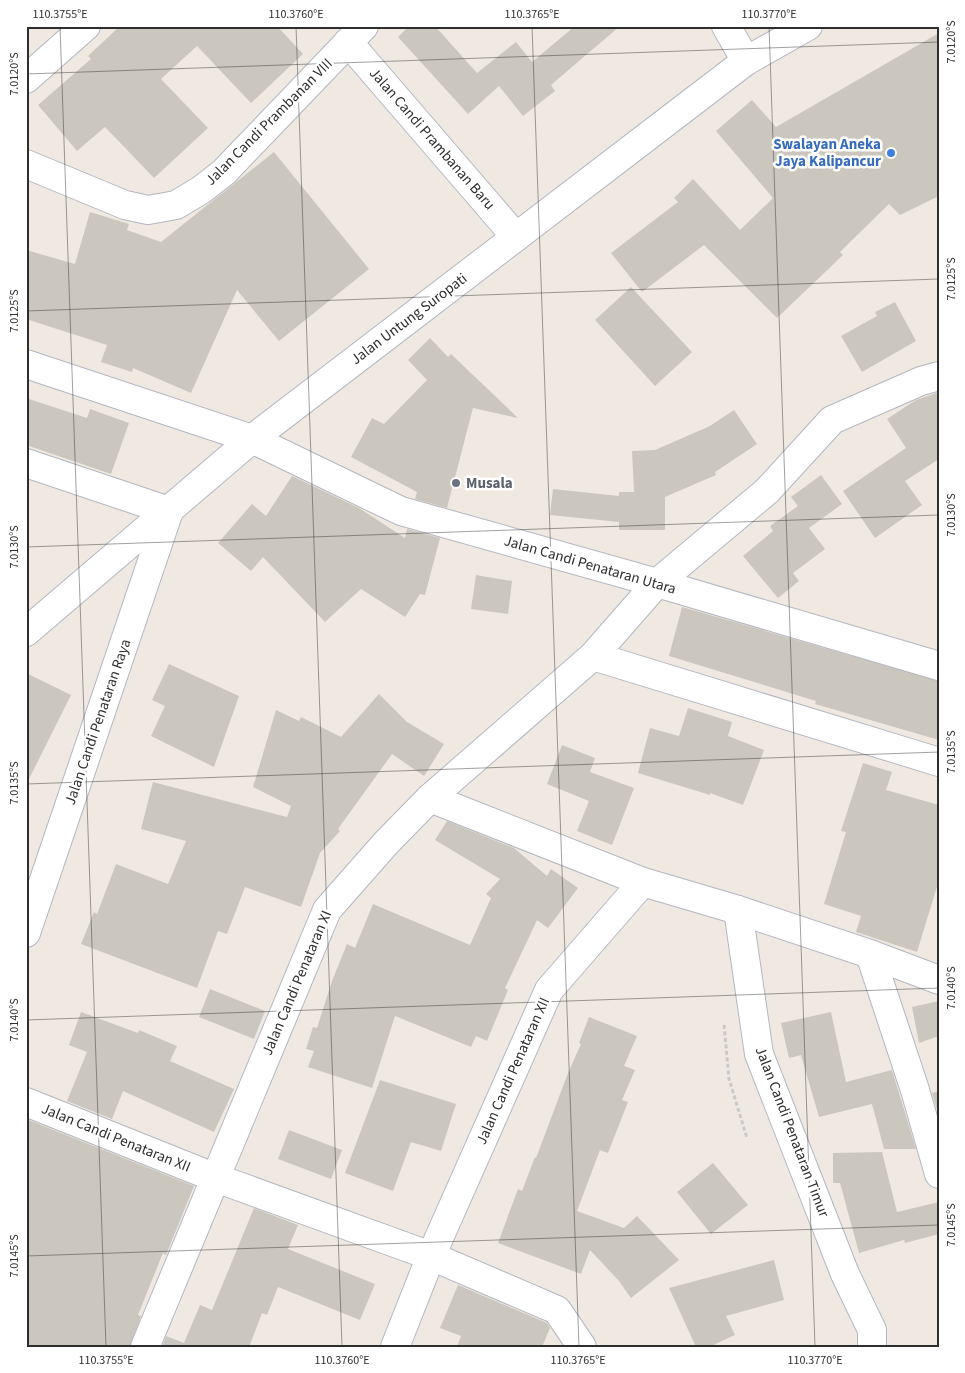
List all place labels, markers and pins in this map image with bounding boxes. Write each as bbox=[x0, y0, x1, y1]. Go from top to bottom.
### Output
place label: Swalayan Aneka Jaya Kalipancur bbox=[773, 134, 881, 172]
marker: Swalayan Aneka Jaya Kalipancur bbox=[885, 147, 897, 159]
place label: Musala bbox=[466, 473, 513, 494]
marker: Musala bbox=[450, 477, 462, 489]

